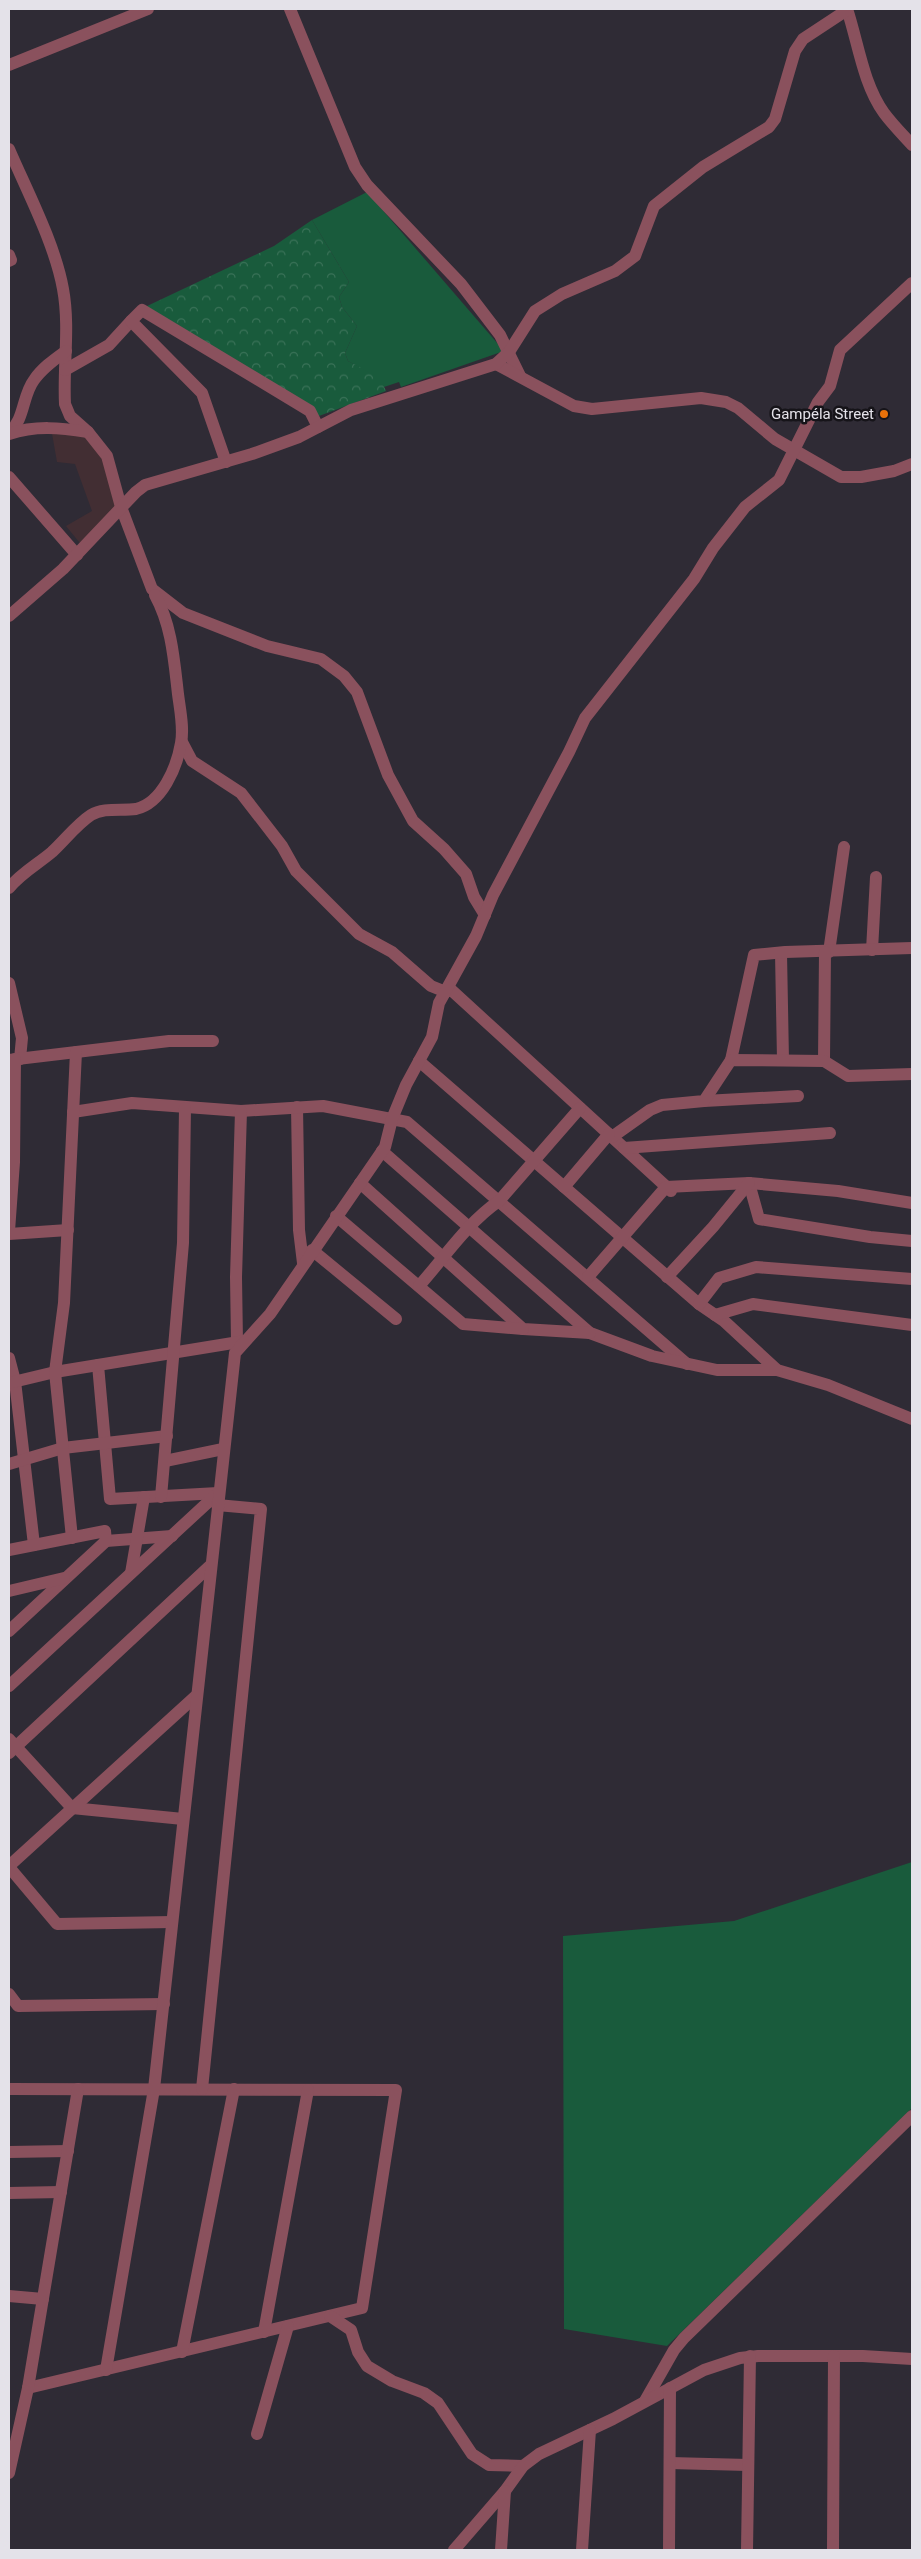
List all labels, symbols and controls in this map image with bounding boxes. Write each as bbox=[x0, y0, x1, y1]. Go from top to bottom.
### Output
place label: Gampéla Street bbox=[771, 405, 874, 423]
marker: Gampéla Street bbox=[878, 408, 890, 420]

